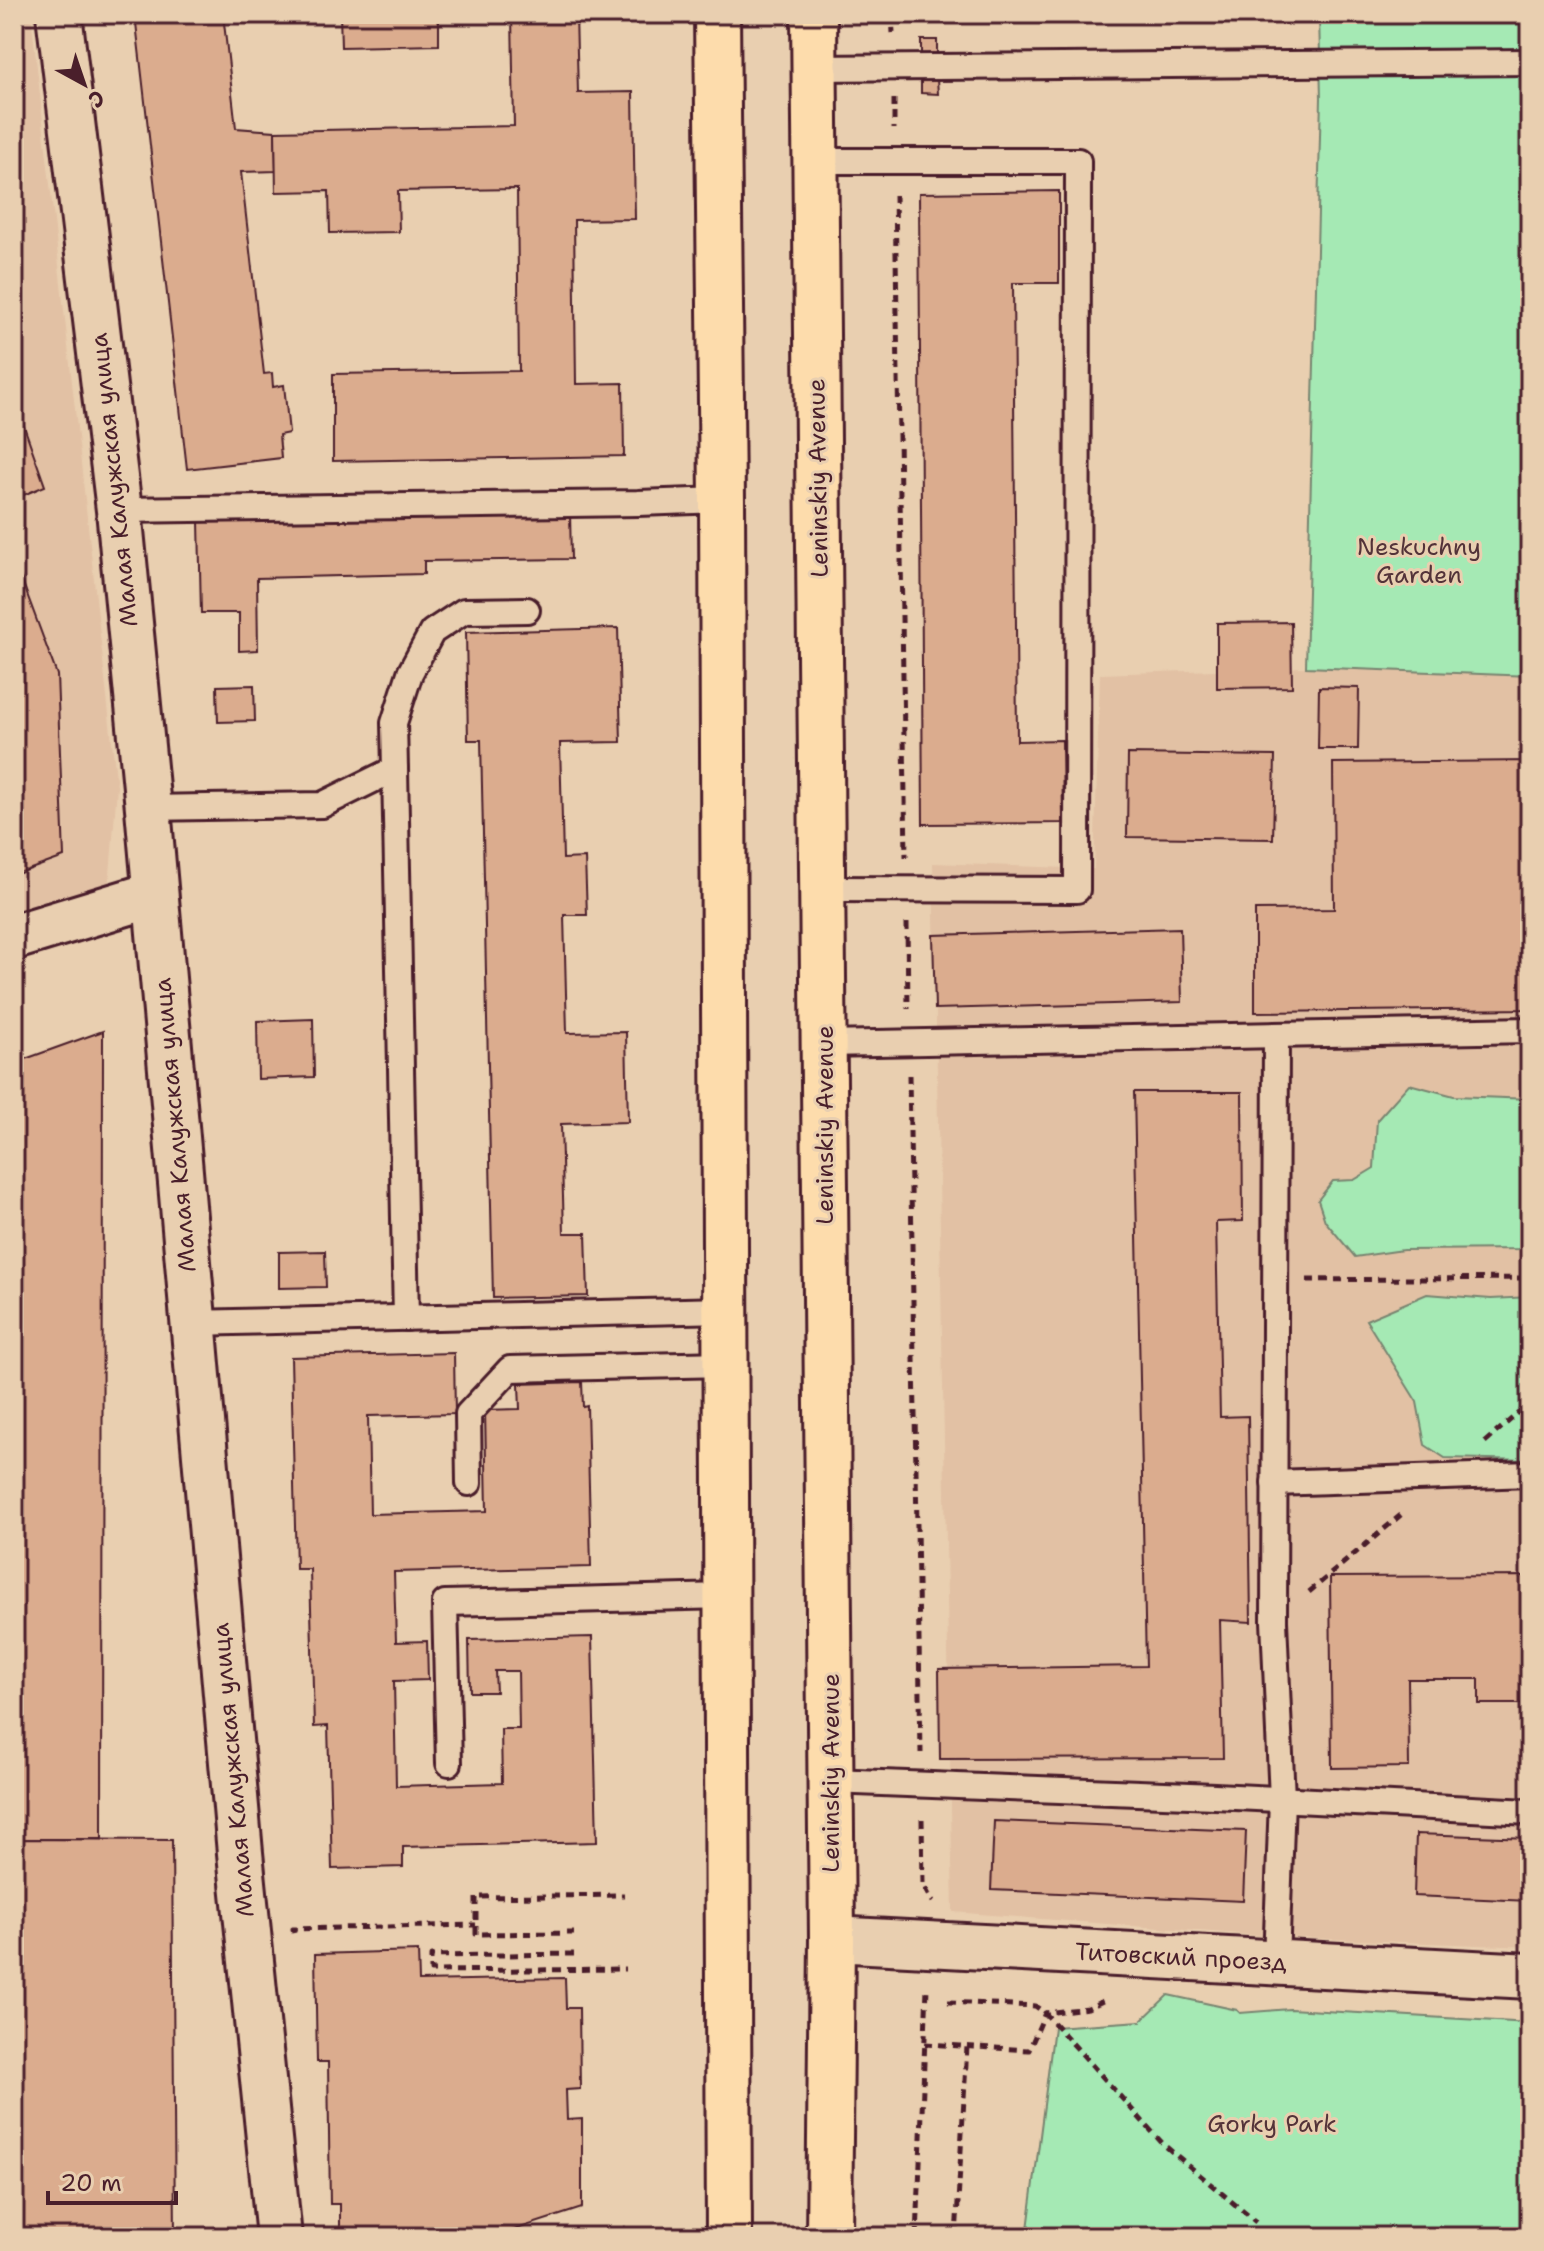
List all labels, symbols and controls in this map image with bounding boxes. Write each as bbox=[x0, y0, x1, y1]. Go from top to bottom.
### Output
north arrow bbox=[44, 44, 124, 124]
text: С bbox=[82, 83, 111, 114]
street label: Малая Калужская улица bbox=[83, 331, 145, 629]
street label: Leninskiy Avenue bbox=[800, 378, 836, 578]
park label: Neskuchny Garden bbox=[1357, 531, 1481, 591]
street label: Малая Калужская улица bbox=[146, 976, 204, 1274]
street label: Leninskiy Avenue bbox=[809, 1025, 841, 1225]
street label: Малая Калужская улица bbox=[204, 1621, 262, 1919]
street label: Leninskiy Avenue bbox=[815, 1673, 847, 1873]
street label: Титовский проезд bbox=[1074, 1935, 1288, 1979]
park label: Gorky Park bbox=[1207, 2108, 1337, 2140]
scale bar bbox=[48, 2155, 176, 2205]
text: 20 m bbox=[60, 2167, 122, 2199]

